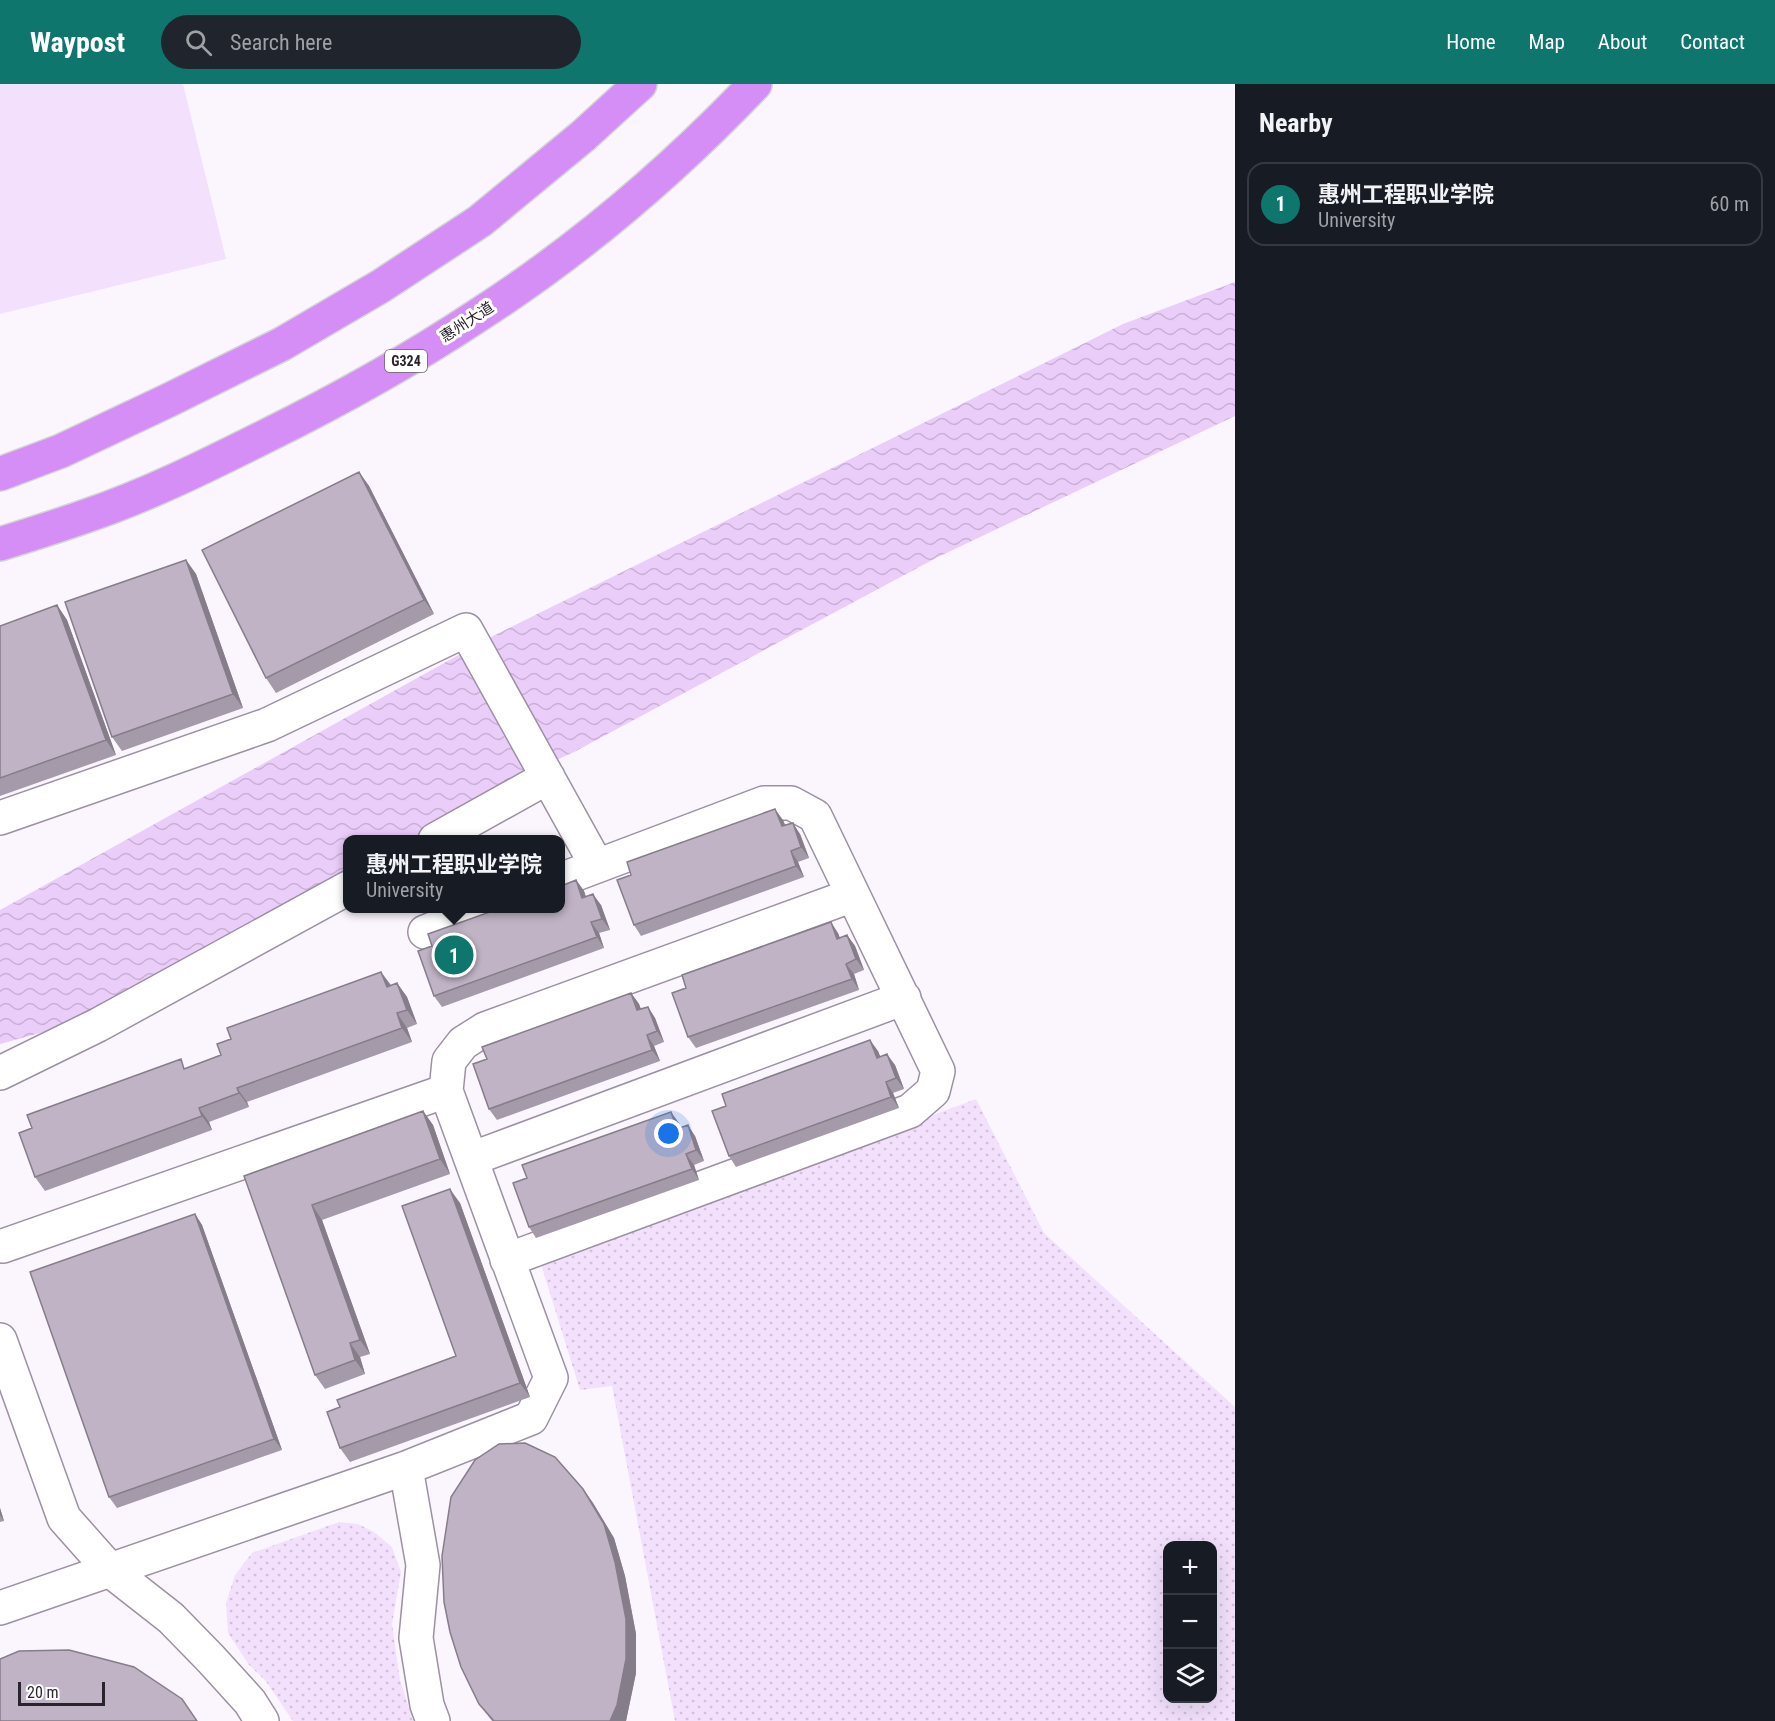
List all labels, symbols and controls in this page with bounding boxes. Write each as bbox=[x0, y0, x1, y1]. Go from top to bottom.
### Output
search box bbox=[161, 15, 581, 69]
text: Waypost bbox=[30, 26, 125, 59]
icon: search bbox=[182, 26, 215, 59]
text: Search here bbox=[230, 30, 332, 55]
text: Home bbox=[1446, 30, 1496, 54]
text: Map bbox=[1529, 30, 1565, 54]
text: About bbox=[1598, 30, 1647, 54]
text: Contact bbox=[1680, 30, 1745, 54]
text: Nearby bbox=[1259, 108, 1333, 138]
text: 惠州工程职业学院 bbox=[1318, 182, 1494, 207]
text: 1 bbox=[1275, 192, 1286, 216]
text: 60 m bbox=[1710, 192, 1749, 216]
text: University bbox=[1318, 208, 1395, 232]
street label: 惠州大道 bbox=[437, 298, 497, 346]
road number: G324 bbox=[385, 350, 427, 372]
popup bbox=[343, 835, 565, 913]
text: 惠州工程职业学院 bbox=[366, 852, 542, 877]
text: University bbox=[366, 878, 443, 902]
pin: 1 bbox=[434, 932, 474, 978]
your location bbox=[654, 1119, 683, 1148]
map controls bbox=[1163, 1541, 1217, 1703]
button: + bbox=[1163, 1541, 1217, 1595]
button: − bbox=[1163, 1595, 1217, 1649]
button: layers bbox=[1163, 1649, 1217, 1703]
scale bar bbox=[18, 1679, 105, 1706]
text: 20 m bbox=[27, 1683, 59, 1702]

